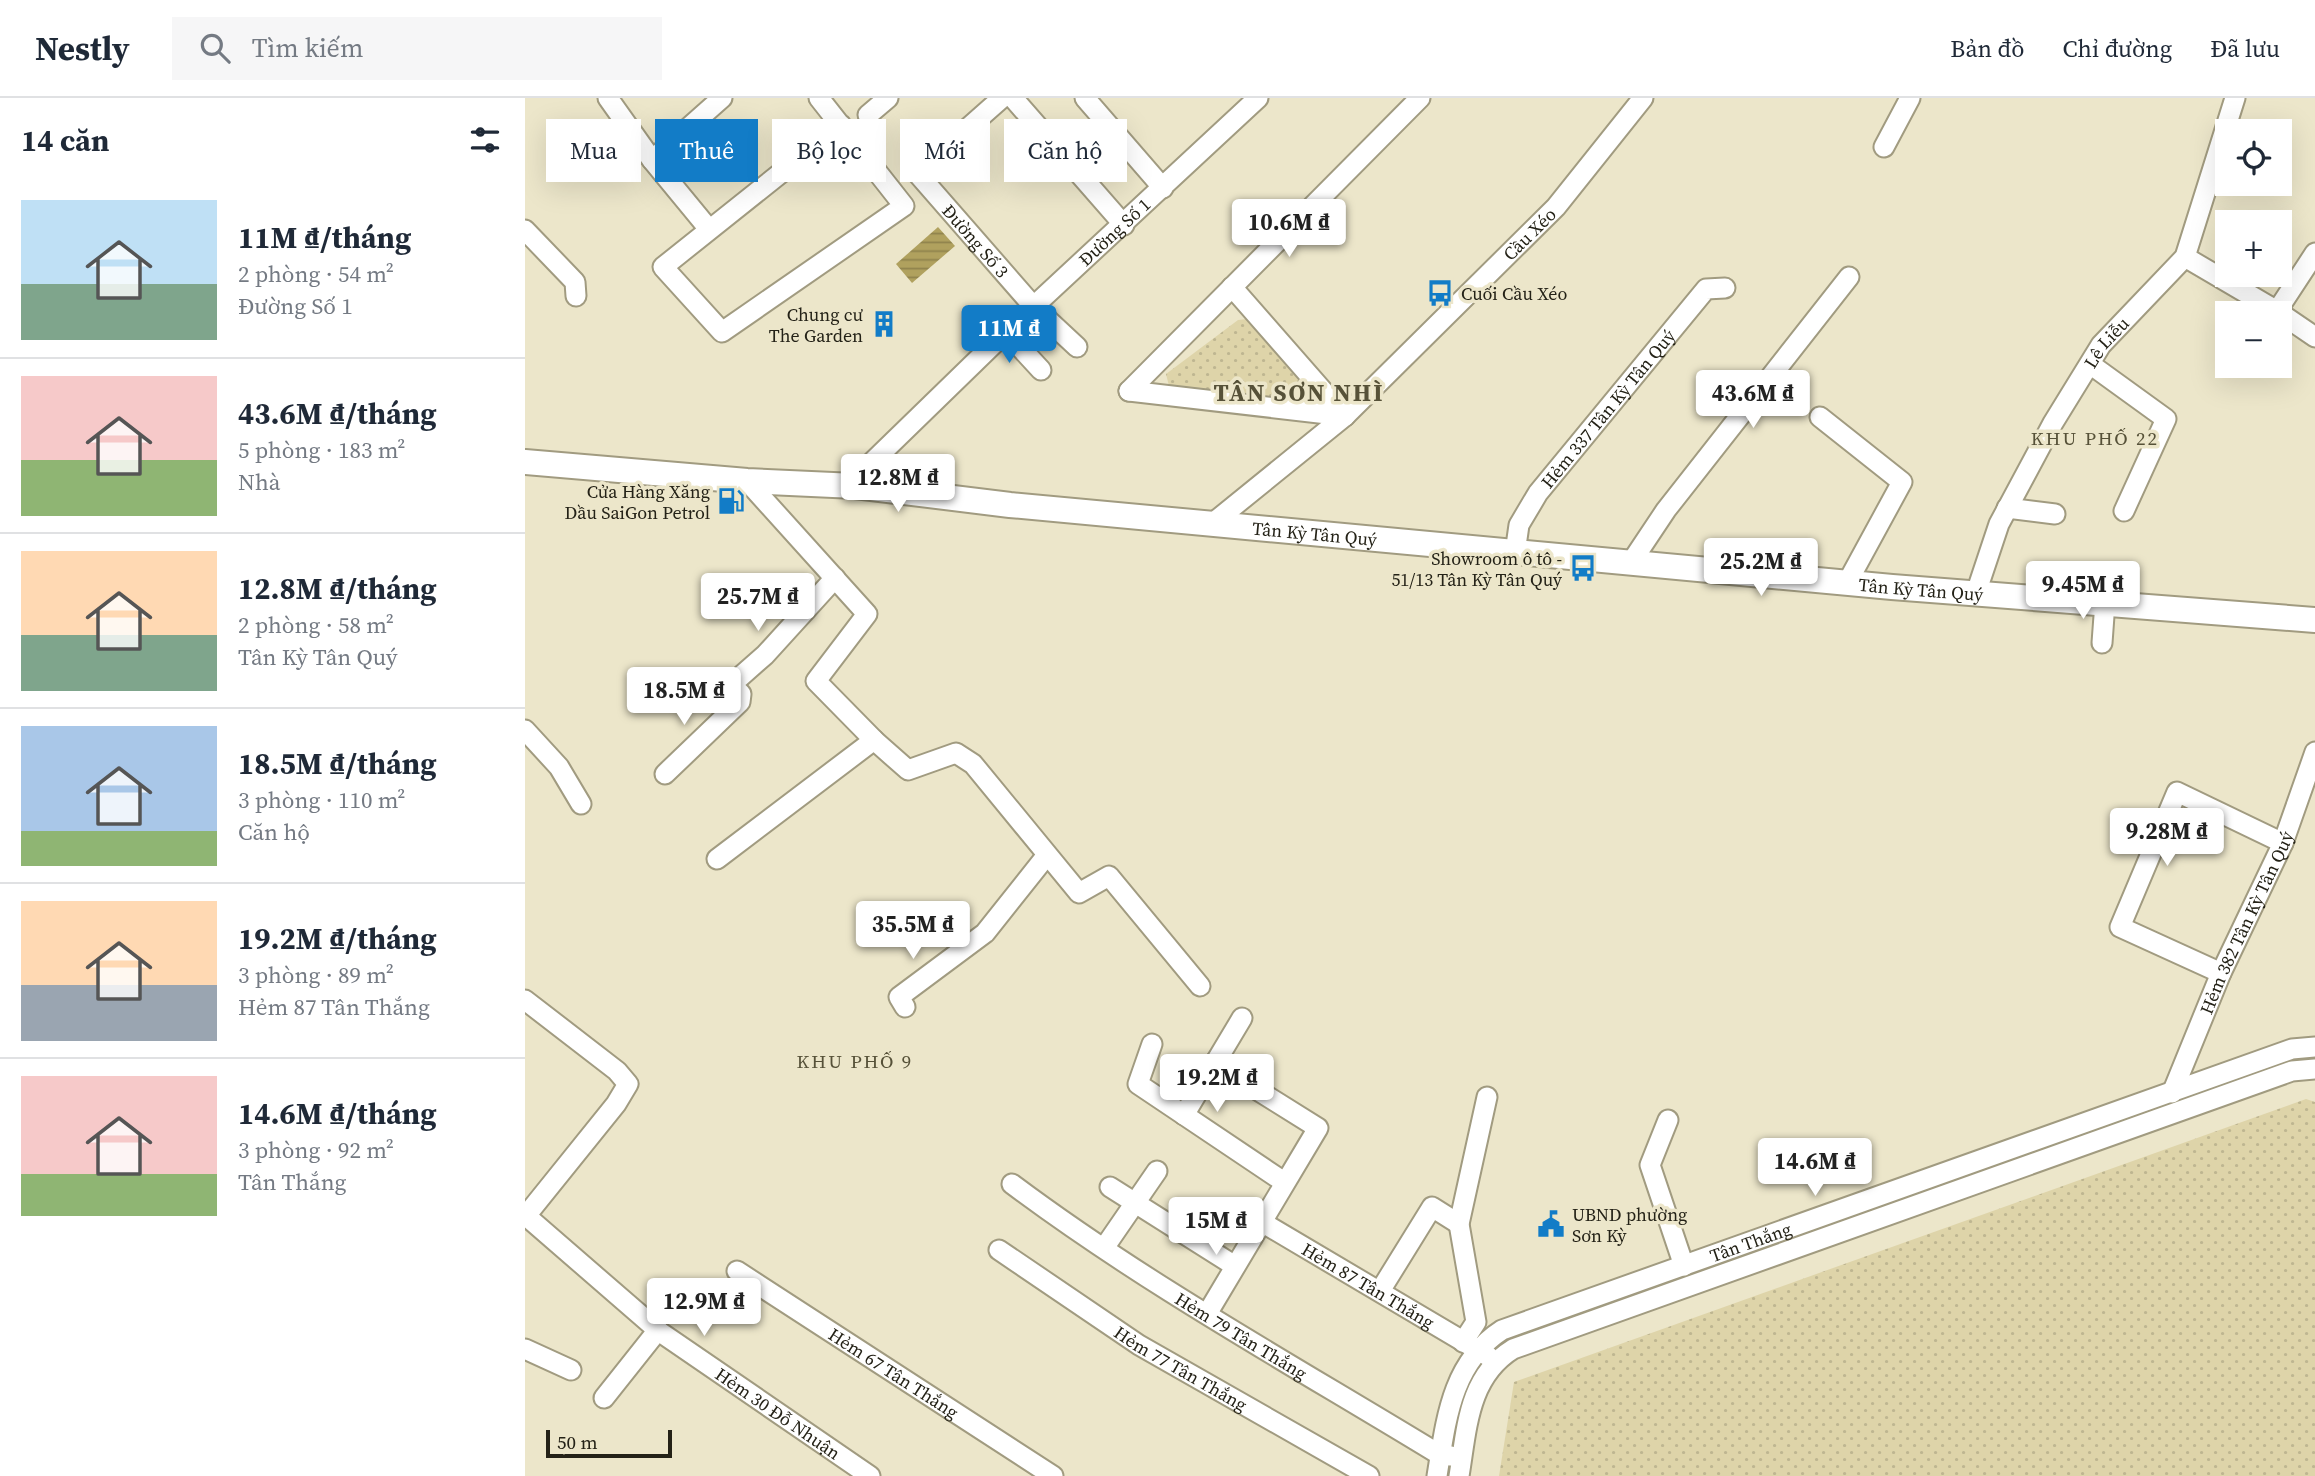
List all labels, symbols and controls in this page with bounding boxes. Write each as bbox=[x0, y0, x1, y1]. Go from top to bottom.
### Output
search box bbox=[172, 17, 662, 80]
text: Nestly bbox=[35, 26, 130, 71]
icon: search bbox=[196, 29, 234, 67]
text: Tìm kiếm bbox=[252, 30, 363, 66]
text: Bản đồ bbox=[1950, 32, 2024, 65]
text: Chỉ đường bbox=[2062, 32, 2172, 65]
text: Đã lưu bbox=[2210, 32, 2280, 65]
chip: Mua bbox=[546, 119, 641, 182]
chip: Thuê bbox=[655, 119, 758, 182]
chip: Bộ lọc bbox=[772, 119, 886, 182]
chip: Mới bbox=[900, 119, 990, 182]
chip: Căn hộ bbox=[1004, 119, 1127, 182]
map controls bbox=[2215, 119, 2292, 378]
button: locate bbox=[2215, 119, 2292, 196]
text: 14 căn bbox=[21, 120, 109, 161]
icon: filters bbox=[466, 121, 504, 159]
street label: Đường Số 1 bbox=[1073, 192, 1156, 271]
street label: Đường Số 3 bbox=[937, 198, 1015, 283]
pin: 10.6M ₫ bbox=[1224, 200, 1354, 259]
street label: Cầu Xéo bbox=[1497, 202, 1561, 266]
text: 10.6M ₫ bbox=[1248, 206, 1330, 238]
button: + bbox=[2215, 210, 2292, 287]
text: 11M ₫/tháng bbox=[238, 217, 411, 258]
icon: home bbox=[77, 228, 161, 312]
text: 2 phòng · 54 m² bbox=[238, 258, 394, 290]
bus stop icon: Cuối Cầu Xéo bbox=[1425, 278, 1455, 308]
place label: Cuối Cầu Xéo bbox=[1461, 281, 1567, 306]
text: Đường Số 1 bbox=[238, 290, 353, 322]
button: − bbox=[2215, 301, 2292, 378]
place label: Chung cư The Garden bbox=[769, 302, 863, 348]
pin: 11M ₫ bbox=[960, 306, 1058, 365]
building icon: Chung cư The Garden bbox=[869, 309, 899, 339]
street label: Lê Liễu bbox=[2077, 311, 2134, 373]
text: 11M ₫ bbox=[978, 312, 1040, 344]
street label: Hẻm 337 Tân Kỳ Tân Quý bbox=[1535, 323, 1681, 493]
pin: 43.6M ₫ bbox=[1688, 370, 1818, 430]
district label: TÂN SƠN NHÌ bbox=[1214, 376, 1384, 409]
text: 43.6M ₫ bbox=[1712, 377, 1794, 409]
text: 43.6M ₫/tháng bbox=[238, 393, 437, 434]
icon: home bbox=[77, 404, 161, 488]
district label: KHU PHỐ 22 bbox=[2031, 425, 2159, 451]
text: 5 phòng · 183 m² bbox=[238, 434, 405, 466]
pin: 12.8M ₫ bbox=[833, 454, 963, 514]
text: 12.8M ₫ bbox=[857, 461, 939, 493]
text: Nhà bbox=[238, 466, 280, 498]
place label: Cửa Hàng Xăng Dầu SaiGon Petrol bbox=[565, 479, 710, 525]
fuel station icon: Cửa Hàng Xăng Dầu SaiGon Petrol bbox=[716, 486, 746, 516]
street label: Tân Kỳ Tân Quý bbox=[1251, 515, 1379, 552]
pin: 25.2M ₫ bbox=[1696, 538, 1826, 598]
text: 25.2M ₫ bbox=[1720, 545, 1802, 577]
place label: Showroom ô tô - 51/13 Tân Kỳ Tân Quý bbox=[1391, 546, 1563, 592]
bus stop icon: Showroom ô tô - 51/13 Tân Kỳ Tân Quý bbox=[1568, 553, 1598, 583]
pin: 9.45M ₫ bbox=[2018, 561, 2148, 621]
text: 12.8M ₫/tháng bbox=[238, 568, 437, 609]
text: 9.45M ₫ bbox=[2042, 568, 2124, 600]
street label: Tân Kỳ Tân Quý bbox=[1858, 571, 1985, 607]
pin: 25.7M ₫ bbox=[693, 574, 823, 633]
icon: home bbox=[77, 579, 161, 663]
text: 25.7M ₫ bbox=[717, 580, 799, 612]
text: 2 phòng · 58 m² bbox=[238, 609, 394, 641]
text: Tân Kỳ Tân Quý bbox=[238, 641, 398, 673]
pin: 18.5M ₫ bbox=[619, 668, 749, 727]
text: 18.5M ₫ bbox=[643, 674, 725, 706]
text: 18.5M ₫/tháng bbox=[238, 743, 437, 784]
icon: home bbox=[77, 754, 161, 838]
text: 3 phòng · 110 m² bbox=[238, 784, 405, 816]
pin: 9.28M ₫ bbox=[2102, 808, 2232, 868]
text: 9.28M ₫ bbox=[2126, 815, 2208, 847]
text: Căn hộ bbox=[238, 816, 310, 848]
street label: Hẻm 382 Tân Kỳ Tân Quý bbox=[2193, 827, 2299, 1018]
pin: 35.5M ₫ bbox=[848, 902, 978, 961]
text: 35.5M ₫ bbox=[872, 908, 954, 940]
text: 19.2M ₫/tháng bbox=[238, 918, 437, 959]
icon: home bbox=[77, 929, 161, 1013]
text: 3 phòng · 89 m² bbox=[238, 959, 394, 991]
text: Hẻm 87 Tân Thắng bbox=[238, 991, 430, 1023]
district label: KHU PHỐ 9 bbox=[797, 1048, 913, 1074]
pin: 19.2M ₫ bbox=[1152, 1054, 1282, 1114]
text: 19.2M ₫ bbox=[1176, 1061, 1258, 1093]
text: 14.6M ₫/tháng bbox=[238, 1093, 437, 1134]
icon: home bbox=[77, 1104, 161, 1188]
text: 3 phòng · 92 m² bbox=[238, 1134, 394, 1166]
pin: 14.6M ₫ bbox=[1750, 1138, 1880, 1198]
text: 14.6M ₫ bbox=[1774, 1145, 1856, 1177]
text: Tân Thắng bbox=[238, 1166, 347, 1198]
pin: 15M ₫ bbox=[1167, 1198, 1265, 1257]
place label: UBND phường Sơn Kỳ bbox=[1572, 1202, 1687, 1248]
text: 15M ₫ bbox=[1185, 1204, 1247, 1236]
public building icon: UBND phường Sơn Kỳ bbox=[1536, 1209, 1566, 1239]
street label: Tân Thắng bbox=[1706, 1216, 1795, 1268]
street label: Hẻm 87 Tân Thắng bbox=[1297, 1236, 1439, 1334]
pin: 12.9M ₫ bbox=[639, 1278, 769, 1338]
text: 12.9M ₫ bbox=[663, 1285, 745, 1317]
street label: Hẻm 79 Tân Thắng bbox=[1171, 1286, 1312, 1385]
street label: Hẻm 77 Tân Thắng bbox=[1109, 1319, 1252, 1417]
street label: Hẻm 67 Tân Thắng bbox=[824, 1321, 964, 1424]
street label: Hẻm 30 Đỗ Nhuận bbox=[711, 1361, 846, 1465]
scale bar bbox=[546, 1427, 672, 1459]
text: 50 m bbox=[557, 1429, 598, 1455]

